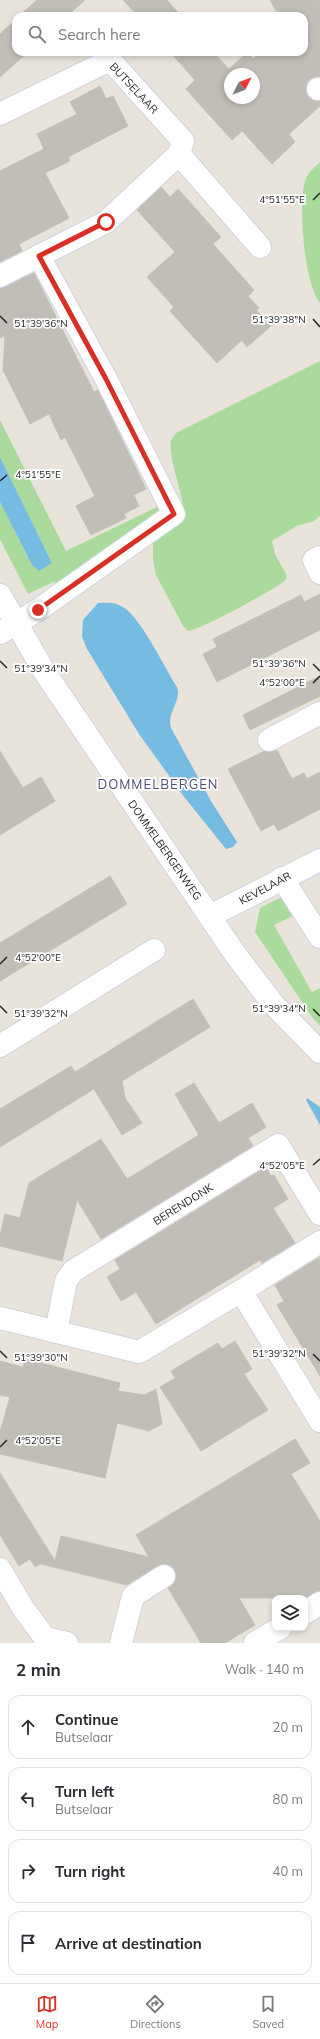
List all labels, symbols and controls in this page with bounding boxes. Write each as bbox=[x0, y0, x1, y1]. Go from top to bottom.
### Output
search box bbox=[12, 12, 308, 56]
icon: search bbox=[26, 23, 48, 45]
text: Search here bbox=[58, 25, 140, 44]
street label: BUTSELAAR bbox=[107, 60, 161, 117]
north arrow bbox=[224, 68, 260, 104]
text: 4°51'55"E bbox=[259, 193, 305, 206]
route start bbox=[97, 213, 115, 231]
text: 51°39'38"N bbox=[252, 313, 306, 326]
text: 51°39'36"N bbox=[14, 317, 68, 330]
text: 4°51'55"E bbox=[15, 468, 61, 481]
route end bbox=[29, 601, 47, 619]
text: 51°39'36"N bbox=[252, 657, 306, 670]
text: 51°39'34"N bbox=[14, 662, 68, 675]
text: 4°52'00"E bbox=[259, 676, 305, 689]
district label: DOMMELBERGEN bbox=[97, 776, 219, 792]
street label: DOMMELBERGENWEG bbox=[125, 797, 205, 903]
street label: KEVELAAR bbox=[237, 868, 294, 908]
text: 4°52'00"E bbox=[15, 951, 61, 964]
text: 51°39'34"N bbox=[252, 1002, 306, 1015]
text: 51°39'32"N bbox=[14, 1007, 68, 1020]
text: 4°52'05"E bbox=[259, 1159, 305, 1172]
street label: BERENDONK bbox=[150, 1179, 216, 1228]
text: 51°39'32"N bbox=[252, 1347, 306, 1360]
text: 51°39'30"N bbox=[14, 1351, 68, 1364]
text: 4°52'05"E bbox=[15, 1434, 61, 1447]
map controls bbox=[272, 1595, 308, 1631]
button: layers bbox=[272, 1595, 308, 1631]
text: 2 min bbox=[16, 1659, 61, 1680]
text: Walk · 140 m bbox=[225, 1661, 304, 1677]
text: Continue bbox=[55, 1710, 118, 1729]
icon: ahead bbox=[17, 1716, 39, 1738]
text: 20 m bbox=[273, 1719, 303, 1735]
text: Butselaar bbox=[55, 1729, 113, 1745]
text: Turn left bbox=[55, 1782, 114, 1801]
icon: left bbox=[17, 1788, 39, 1810]
text: 80 m bbox=[273, 1791, 303, 1807]
text: Butselaar bbox=[55, 1801, 113, 1817]
icon: right bbox=[17, 1860, 39, 1882]
text: Turn right bbox=[55, 1862, 125, 1881]
text: 40 m bbox=[273, 1863, 303, 1879]
icon: arrive bbox=[17, 1932, 39, 1954]
text: Arrive at destination bbox=[55, 1934, 202, 1953]
tab: Map bbox=[36, 1993, 58, 2031]
tab: Directions bbox=[130, 1993, 181, 2031]
tab: Saved bbox=[252, 1993, 284, 2031]

